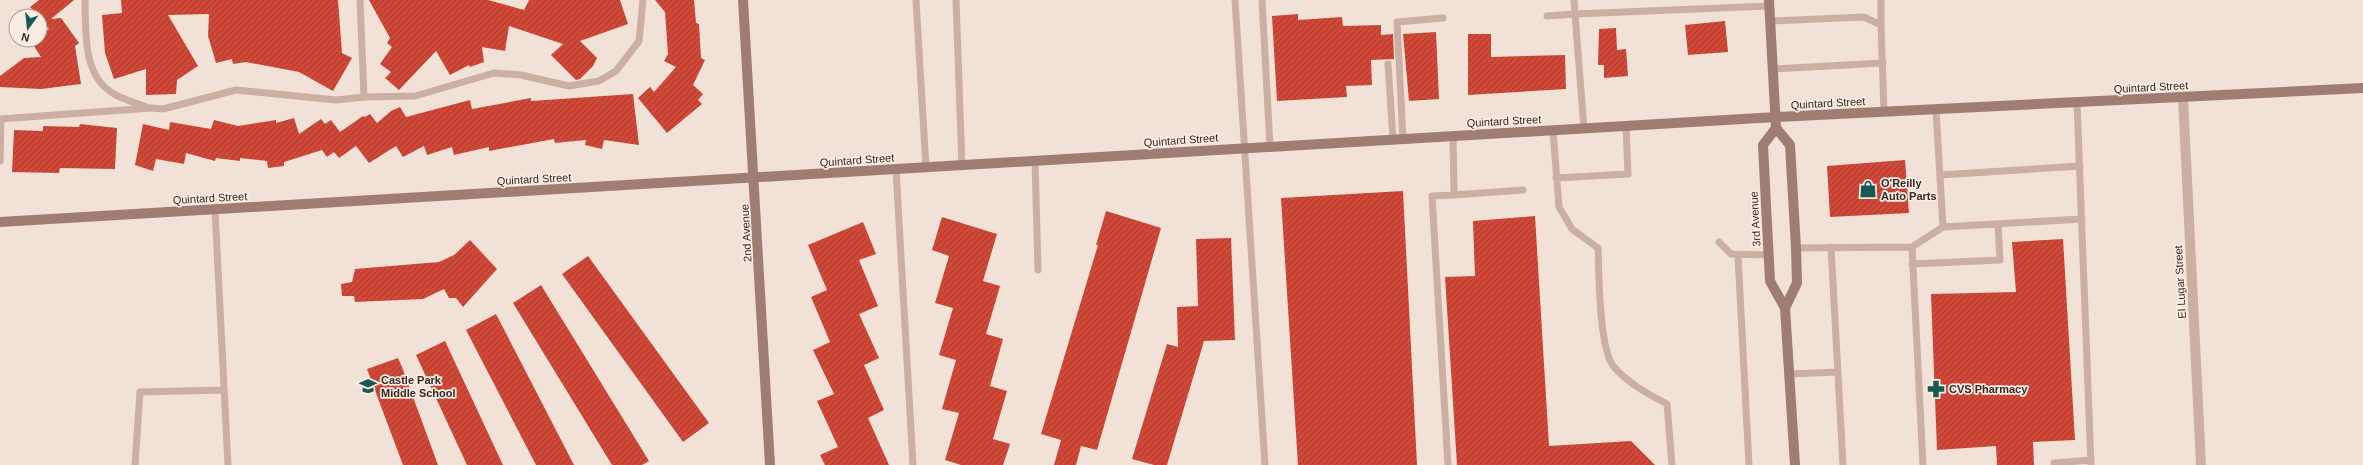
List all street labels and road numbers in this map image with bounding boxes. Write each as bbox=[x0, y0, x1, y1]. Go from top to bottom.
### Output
street label: Quintard Street bbox=[2113, 79, 2189, 95]
street label: Quintard Street bbox=[1790, 95, 1866, 111]
street label: Quintard Street bbox=[1466, 113, 1542, 129]
street label: Quintard Street bbox=[1143, 131, 1219, 149]
street label: Quintard Street bbox=[819, 151, 895, 169]
street label: Quintard Street bbox=[496, 171, 572, 187]
street label: Quintard Street bbox=[172, 190, 248, 206]
street label: 3rd Avenue bbox=[1748, 191, 1762, 247]
street label: 2nd Avenue bbox=[738, 204, 754, 262]
street label: El Lugar Street bbox=[2172, 245, 2188, 319]

